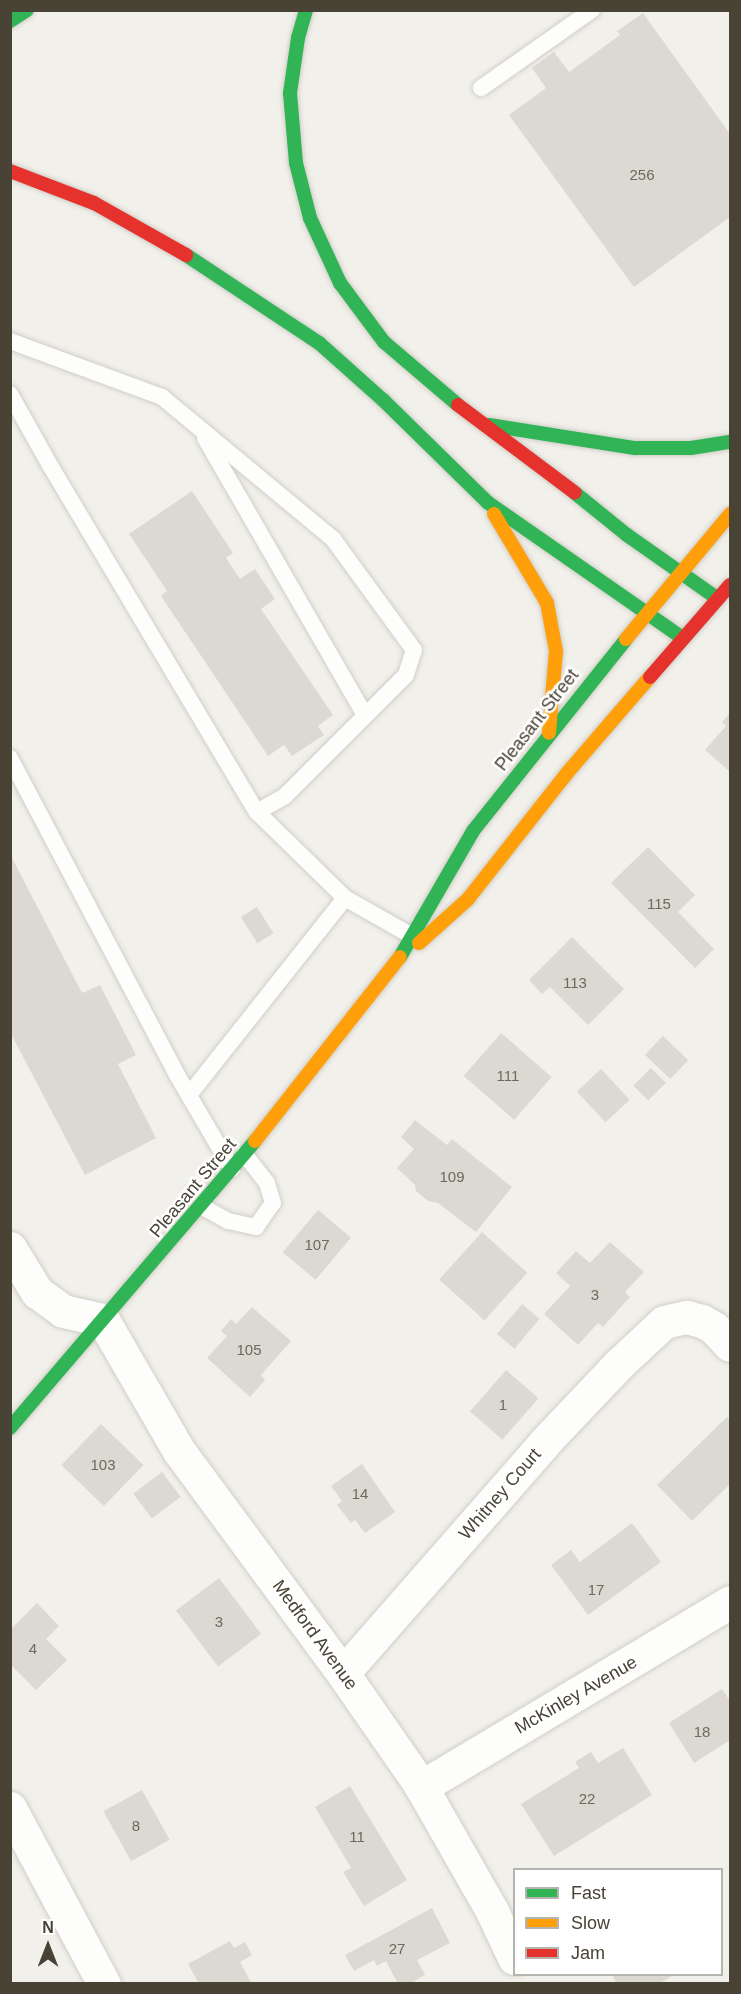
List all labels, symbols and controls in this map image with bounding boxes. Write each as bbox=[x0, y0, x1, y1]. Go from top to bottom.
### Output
house number: 256 bbox=[629, 166, 655, 184]
street label: Pleasant Street bbox=[491, 665, 583, 775]
house number: 115 bbox=[647, 895, 671, 913]
house number: 113 bbox=[563, 974, 587, 992]
house number: 111 bbox=[497, 1067, 519, 1085]
street label: Pleasant Street bbox=[145, 1134, 241, 1242]
house number: 109 bbox=[439, 1168, 465, 1186]
house number: 107 bbox=[304, 1236, 330, 1254]
house number: 3 bbox=[591, 1286, 599, 1304]
house number: 105 bbox=[236, 1341, 262, 1359]
house number: 1 bbox=[499, 1396, 507, 1414]
street label: Whitney Court bbox=[454, 1444, 546, 1544]
house number: 103 bbox=[90, 1456, 116, 1474]
house number: 14 bbox=[352, 1485, 368, 1503]
street label: Medford Avenue bbox=[268, 1575, 362, 1695]
house number: 17 bbox=[588, 1581, 604, 1599]
house number: 3 bbox=[215, 1613, 223, 1631]
house number: 4 bbox=[29, 1640, 37, 1658]
street label: McKinley Avenue bbox=[511, 1651, 641, 1739]
house number: 18 bbox=[694, 1723, 710, 1741]
house number: 22 bbox=[579, 1790, 595, 1808]
house number: 8 bbox=[132, 1817, 140, 1835]
house number: 11 bbox=[349, 1828, 365, 1846]
legend bbox=[513, 1868, 723, 1976]
text: Fast bbox=[571, 1883, 606, 1903]
text: Slow bbox=[571, 1913, 610, 1933]
north arrow bbox=[18, 1916, 78, 1976]
text: N bbox=[42, 1919, 54, 1936]
house number: 27 bbox=[389, 1940, 405, 1958]
text: Jam bbox=[571, 1943, 605, 1963]

